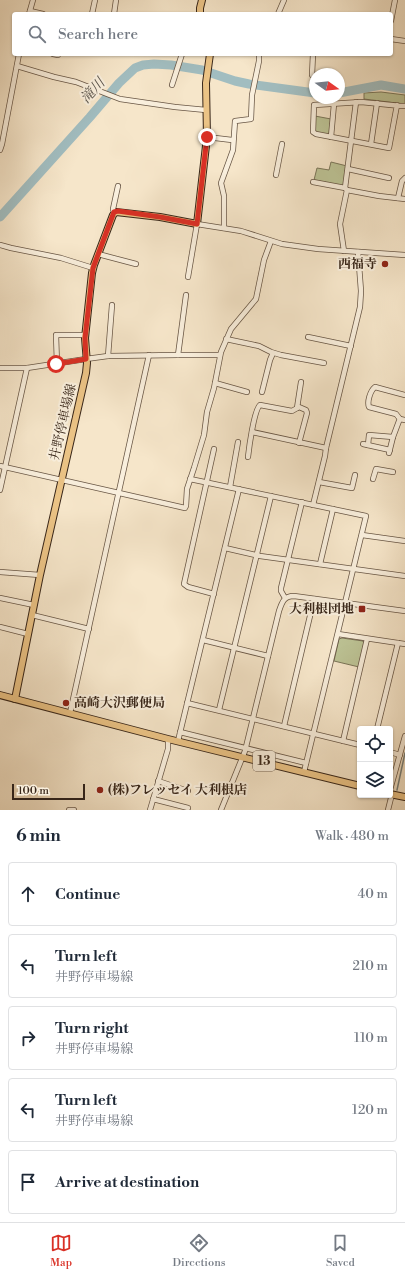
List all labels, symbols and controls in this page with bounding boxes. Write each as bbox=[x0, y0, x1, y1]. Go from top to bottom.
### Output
search box bbox=[12, 12, 393, 56]
icon: search bbox=[26, 23, 48, 45]
text: Search here bbox=[58, 25, 138, 44]
north arrow bbox=[309, 68, 345, 104]
water label: 滝川 bbox=[77, 73, 110, 107]
route end bbox=[198, 128, 216, 146]
place label: 西福寺 bbox=[338, 256, 377, 272]
marker: 西福寺 bbox=[380, 259, 390, 269]
route start bbox=[47, 355, 65, 373]
street label: 井野停車場線 bbox=[46, 382, 80, 462]
place label: 大利根団地 bbox=[289, 601, 354, 617]
marker: 大利根団地 bbox=[357, 604, 367, 614]
place label: 高崎大沢郵便局 bbox=[74, 695, 165, 711]
marker: 高崎大沢郵便局 bbox=[61, 698, 71, 708]
map controls bbox=[357, 726, 393, 798]
button: locate bbox=[357, 726, 393, 762]
road number: 13 bbox=[253, 751, 275, 771]
button: layers bbox=[357, 762, 393, 798]
scale bar bbox=[12, 782, 85, 801]
place label: (株)フレッセイ 大利根店 bbox=[108, 782, 247, 798]
text: 100 m bbox=[18, 784, 49, 798]
marker: (株)フレッセイ 大利根店 bbox=[95, 785, 105, 795]
text: 6 min bbox=[16, 825, 61, 847]
text: Walk · 480 m bbox=[315, 828, 389, 844]
icon: ahead bbox=[17, 883, 39, 905]
text: Continue bbox=[55, 885, 120, 904]
text: 40 m bbox=[358, 886, 388, 902]
text: Turn left bbox=[55, 947, 117, 966]
icon: left bbox=[17, 955, 39, 977]
text: 210 m bbox=[353, 958, 388, 974]
text: 井野停車場線 bbox=[55, 969, 133, 985]
text: Turn right bbox=[55, 1019, 129, 1038]
icon: right bbox=[17, 1027, 39, 1049]
text: 110 m bbox=[354, 1030, 388, 1046]
text: 井野停車場線 bbox=[55, 1041, 133, 1057]
text: Turn left bbox=[55, 1091, 117, 1110]
icon: left bbox=[17, 1099, 39, 1121]
text: 120 m bbox=[352, 1102, 388, 1118]
text: 井野停車場線 bbox=[55, 1113, 133, 1129]
icon: arrive bbox=[17, 1171, 39, 1193]
text: Arrive at destination bbox=[55, 1173, 199, 1192]
tab: Map bbox=[50, 1232, 72, 1270]
tab: Directions bbox=[173, 1232, 226, 1270]
tab: Saved bbox=[326, 1232, 355, 1270]

